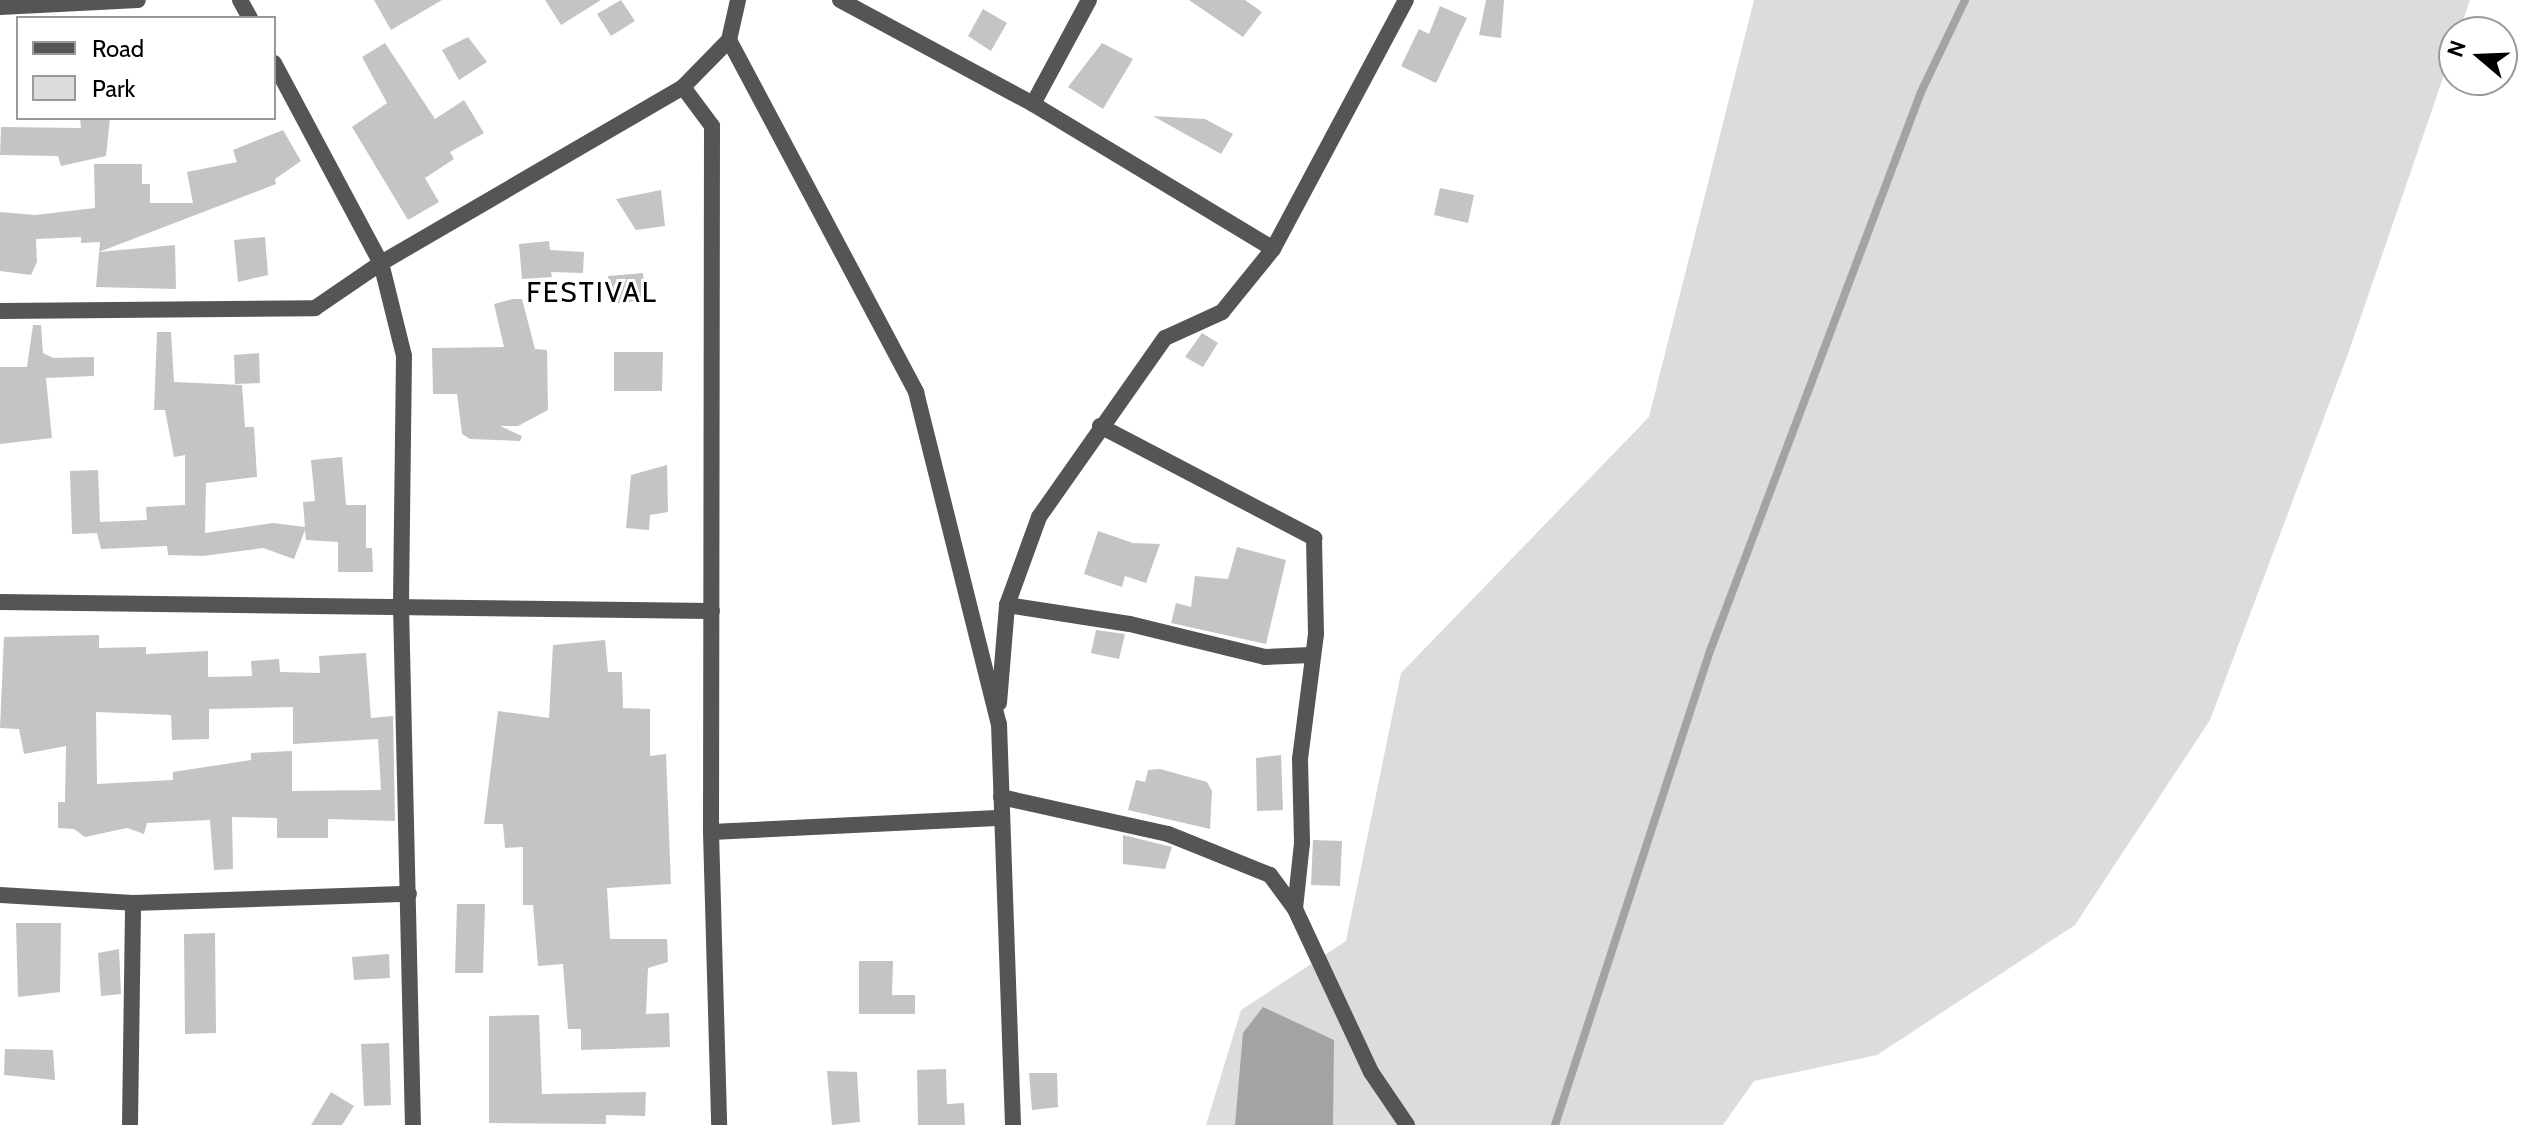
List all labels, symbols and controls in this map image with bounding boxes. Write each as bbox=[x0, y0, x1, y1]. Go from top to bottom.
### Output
legend bbox=[16, 16, 276, 120]
north arrow bbox=[2438, 16, 2518, 96]
text: Road bbox=[92, 34, 144, 63]
text: N bbox=[2441, 37, 2472, 60]
text: Park bbox=[92, 74, 135, 103]
district label: FESTIVAL bbox=[526, 275, 658, 309]

